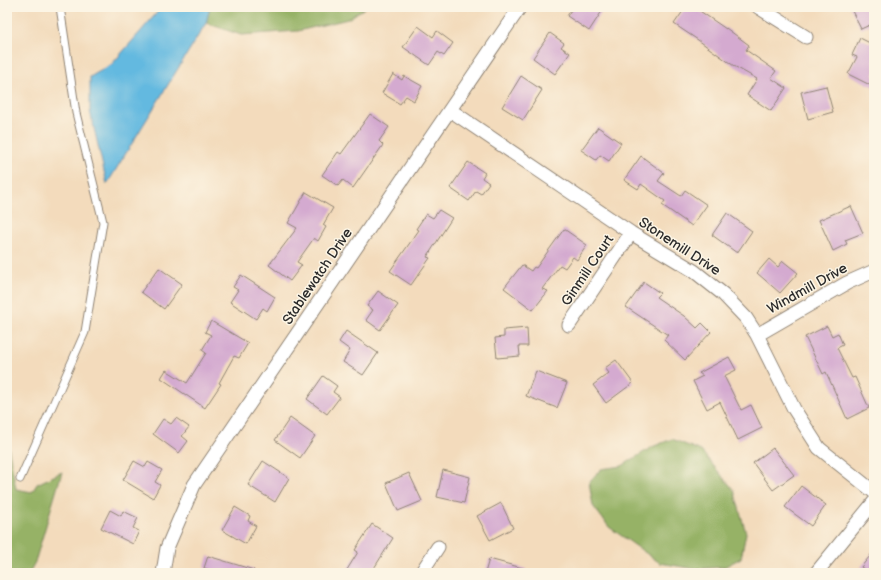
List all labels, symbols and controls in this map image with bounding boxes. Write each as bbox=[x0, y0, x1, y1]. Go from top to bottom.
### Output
street label: Stonemill Drive bbox=[636, 214, 724, 279]
street label: Stablewatch Drive bbox=[279, 225, 356, 328]
street label: Ginmill Court bbox=[558, 231, 618, 309]
street label: Windmill Drive bbox=[764, 259, 850, 317]

